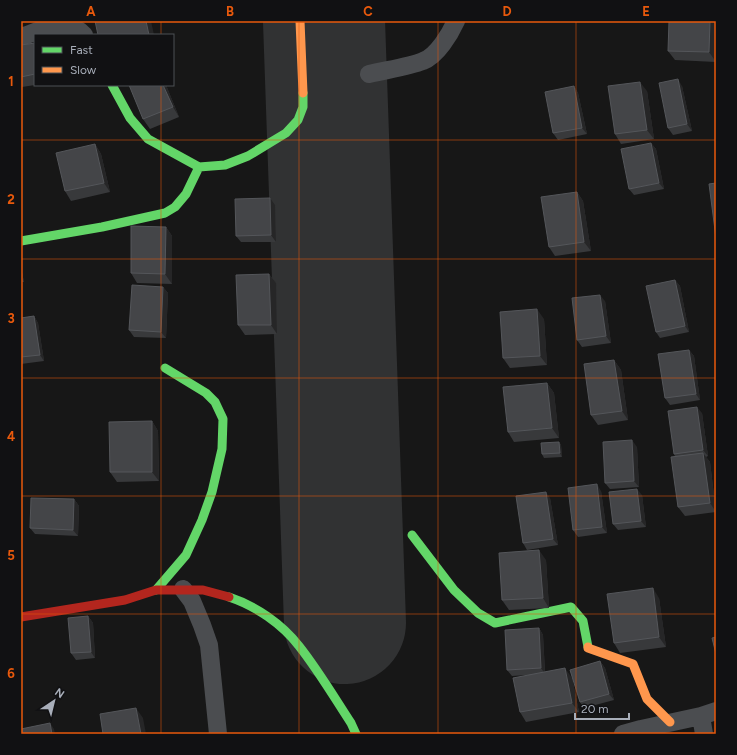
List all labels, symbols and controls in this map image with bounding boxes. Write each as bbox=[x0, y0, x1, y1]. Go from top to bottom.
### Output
text: A bbox=[86, 4, 96, 19]
text: B bbox=[226, 4, 234, 19]
text: C bbox=[363, 4, 373, 19]
text: D bbox=[502, 4, 512, 19]
text: E bbox=[642, 4, 650, 19]
legend bbox=[34, 34, 174, 86]
text: Fast bbox=[70, 43, 93, 57]
text: Slow bbox=[70, 63, 97, 77]
text: 1 bbox=[8, 74, 14, 89]
text: 2 bbox=[7, 192, 15, 207]
text: 3 bbox=[7, 311, 15, 326]
text: 4 bbox=[7, 429, 15, 444]
text: 5 bbox=[7, 548, 15, 563]
text: 6 bbox=[7, 666, 15, 681]
north arrow bbox=[34, 681, 74, 721]
text: N bbox=[52, 685, 67, 701]
scale bar bbox=[575, 695, 629, 721]
text: 20 m bbox=[581, 702, 609, 716]

